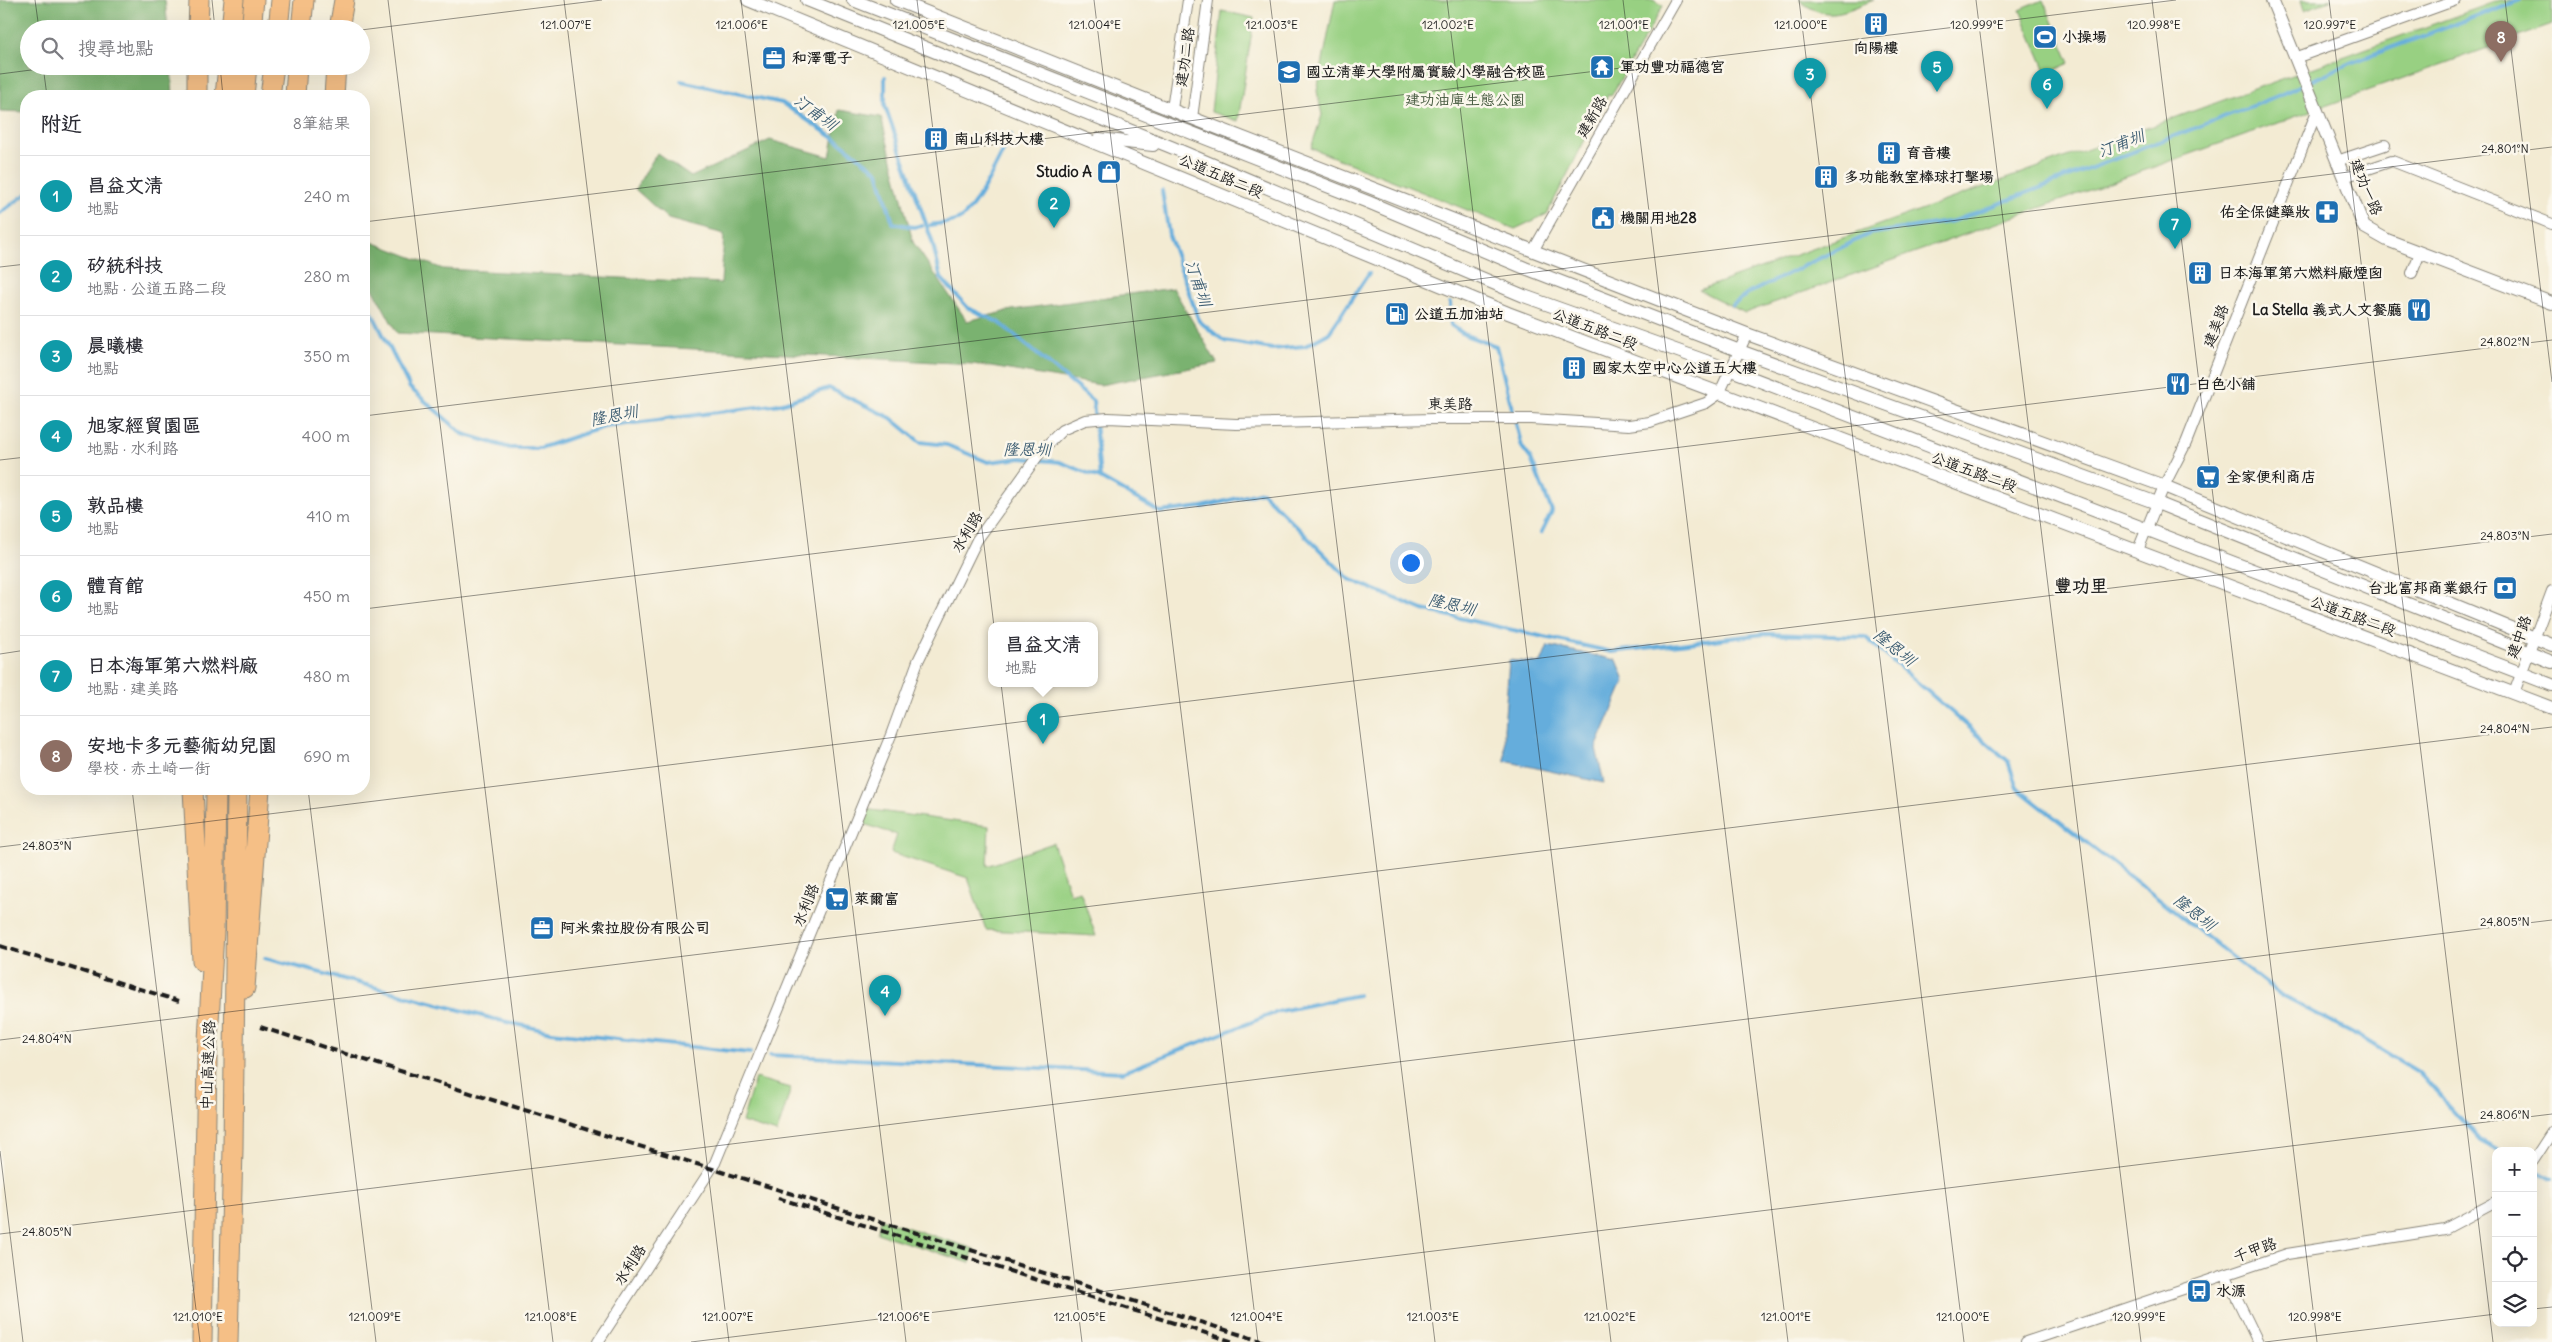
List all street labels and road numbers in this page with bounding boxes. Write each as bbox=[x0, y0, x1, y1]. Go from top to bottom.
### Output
street label: 建功二路 bbox=[1171, 26, 1198, 88]
street label: 建新路 bbox=[1572, 93, 1611, 141]
street label: 公道五路二段 bbox=[1176, 149, 1266, 202]
street label: 建功一路 bbox=[2346, 155, 2387, 218]
street label: 建美路 bbox=[2199, 301, 2232, 350]
street label: 公道五路二段 bbox=[1550, 304, 1641, 354]
street label: 東美路 bbox=[1427, 394, 1473, 413]
street label: 公道五路二段 bbox=[1929, 447, 2020, 496]
street label: 水利路 bbox=[947, 508, 986, 556]
street label: 公道五路二段 bbox=[2308, 591, 2399, 640]
street label: 建中路 bbox=[2502, 612, 2535, 661]
street label: 水利路 bbox=[788, 880, 823, 929]
street label: 中山高速公路 bbox=[196, 1020, 219, 1110]
street label: 千甲路 bbox=[2230, 1233, 2279, 1266]
street label: 水利路 bbox=[609, 1241, 650, 1289]

